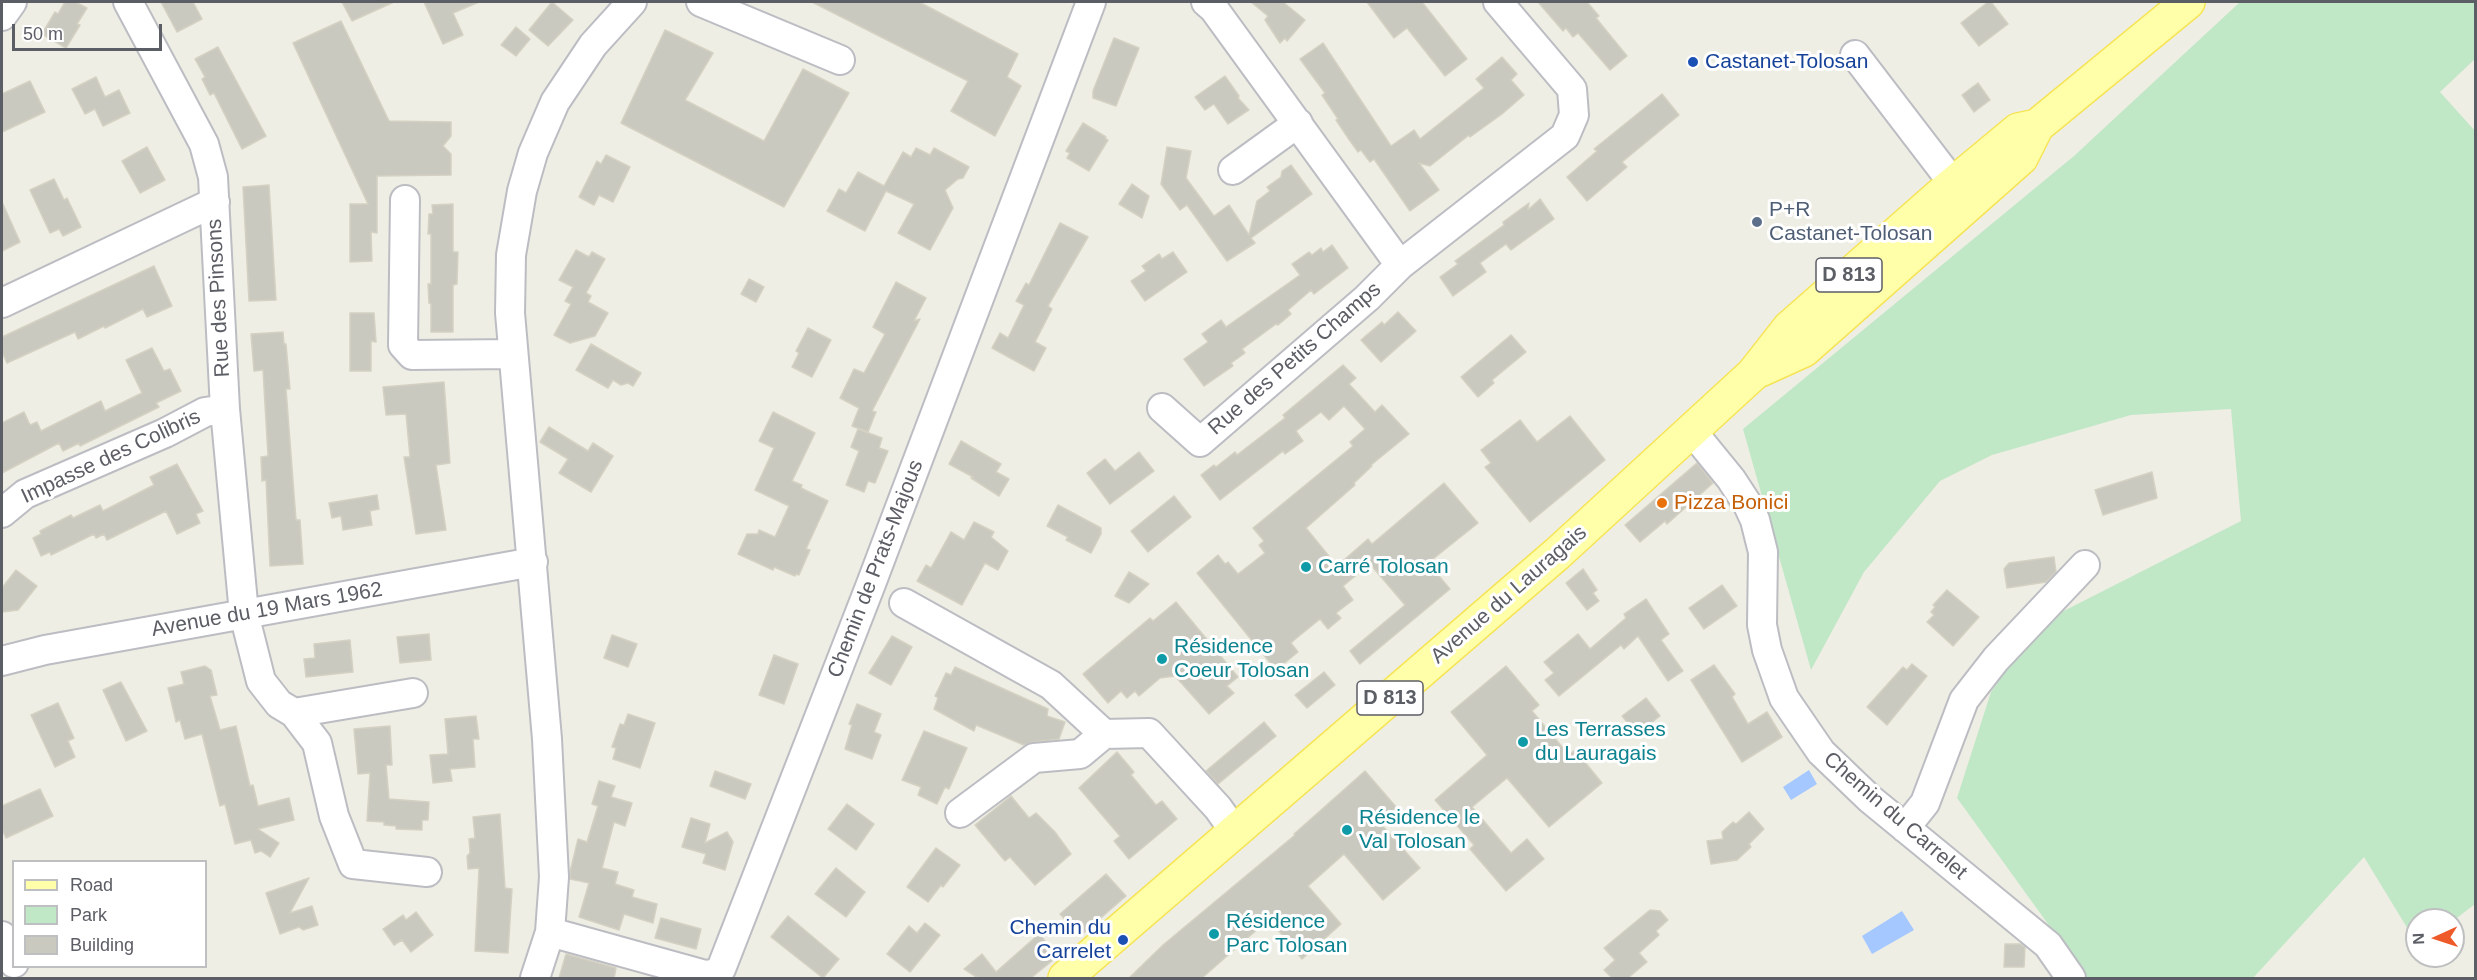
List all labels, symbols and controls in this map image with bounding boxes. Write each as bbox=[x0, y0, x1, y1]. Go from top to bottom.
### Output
scale bar bbox=[15, 12, 165, 50]
text: 50 m bbox=[23, 24, 63, 44]
place label: Castanet-Tolosan bbox=[1705, 49, 1868, 75]
marker: Castanet-Tolosan bbox=[1686, 55, 1700, 69]
place label: P+R Castanet-Tolosan bbox=[1769, 197, 1932, 247]
marker: P+R Castanet-Tolosan bbox=[1750, 215, 1764, 229]
street label: Rue des Pinsons bbox=[202, 218, 236, 378]
road number: D 813 bbox=[1816, 258, 1882, 292]
street label: Rue des Petits Champs bbox=[1203, 277, 1387, 441]
street label: Impasse des Colibris bbox=[17, 404, 205, 510]
street label: Chemin de Prats-Majous bbox=[823, 457, 929, 681]
place label: Pizza Bonici bbox=[1674, 490, 1788, 516]
marker: Pizza Bonici bbox=[1655, 496, 1669, 510]
street label: Avenue du Lauragais bbox=[1426, 521, 1592, 669]
place label: Carré Tolosan bbox=[1318, 554, 1449, 580]
marker: Carré Tolosan bbox=[1299, 560, 1313, 574]
street label: Avenue du 19 Mars 1962 bbox=[149, 577, 385, 643]
place label: Résidence Coeur Tolosan bbox=[1174, 634, 1309, 684]
marker: Résidence Coeur Tolosan bbox=[1155, 652, 1169, 666]
road number: D 813 bbox=[1357, 681, 1423, 715]
place label: Les Terrasses du Lauragais bbox=[1535, 717, 1666, 767]
marker: Les Terrasses du Lauragais bbox=[1516, 735, 1530, 749]
street label: Chemin du Carrelet bbox=[1818, 747, 1972, 885]
place label: Résidence le Val Tolosan bbox=[1359, 805, 1480, 855]
marker: Résidence le Val Tolosan bbox=[1340, 823, 1354, 837]
legend bbox=[12, 860, 207, 968]
text: Road bbox=[70, 875, 113, 895]
text: Park bbox=[70, 905, 107, 925]
north arrow bbox=[2405, 908, 2465, 968]
place label: Résidence Parc Tolosan bbox=[1226, 909, 1347, 959]
place label: Chemin du Carrelet bbox=[1009, 915, 1111, 965]
marker: Résidence Parc Tolosan bbox=[1207, 927, 1221, 941]
marker: Chemin du Carrelet bbox=[1116, 933, 1130, 947]
text: N bbox=[2410, 933, 2427, 945]
text: Building bbox=[70, 935, 134, 955]

